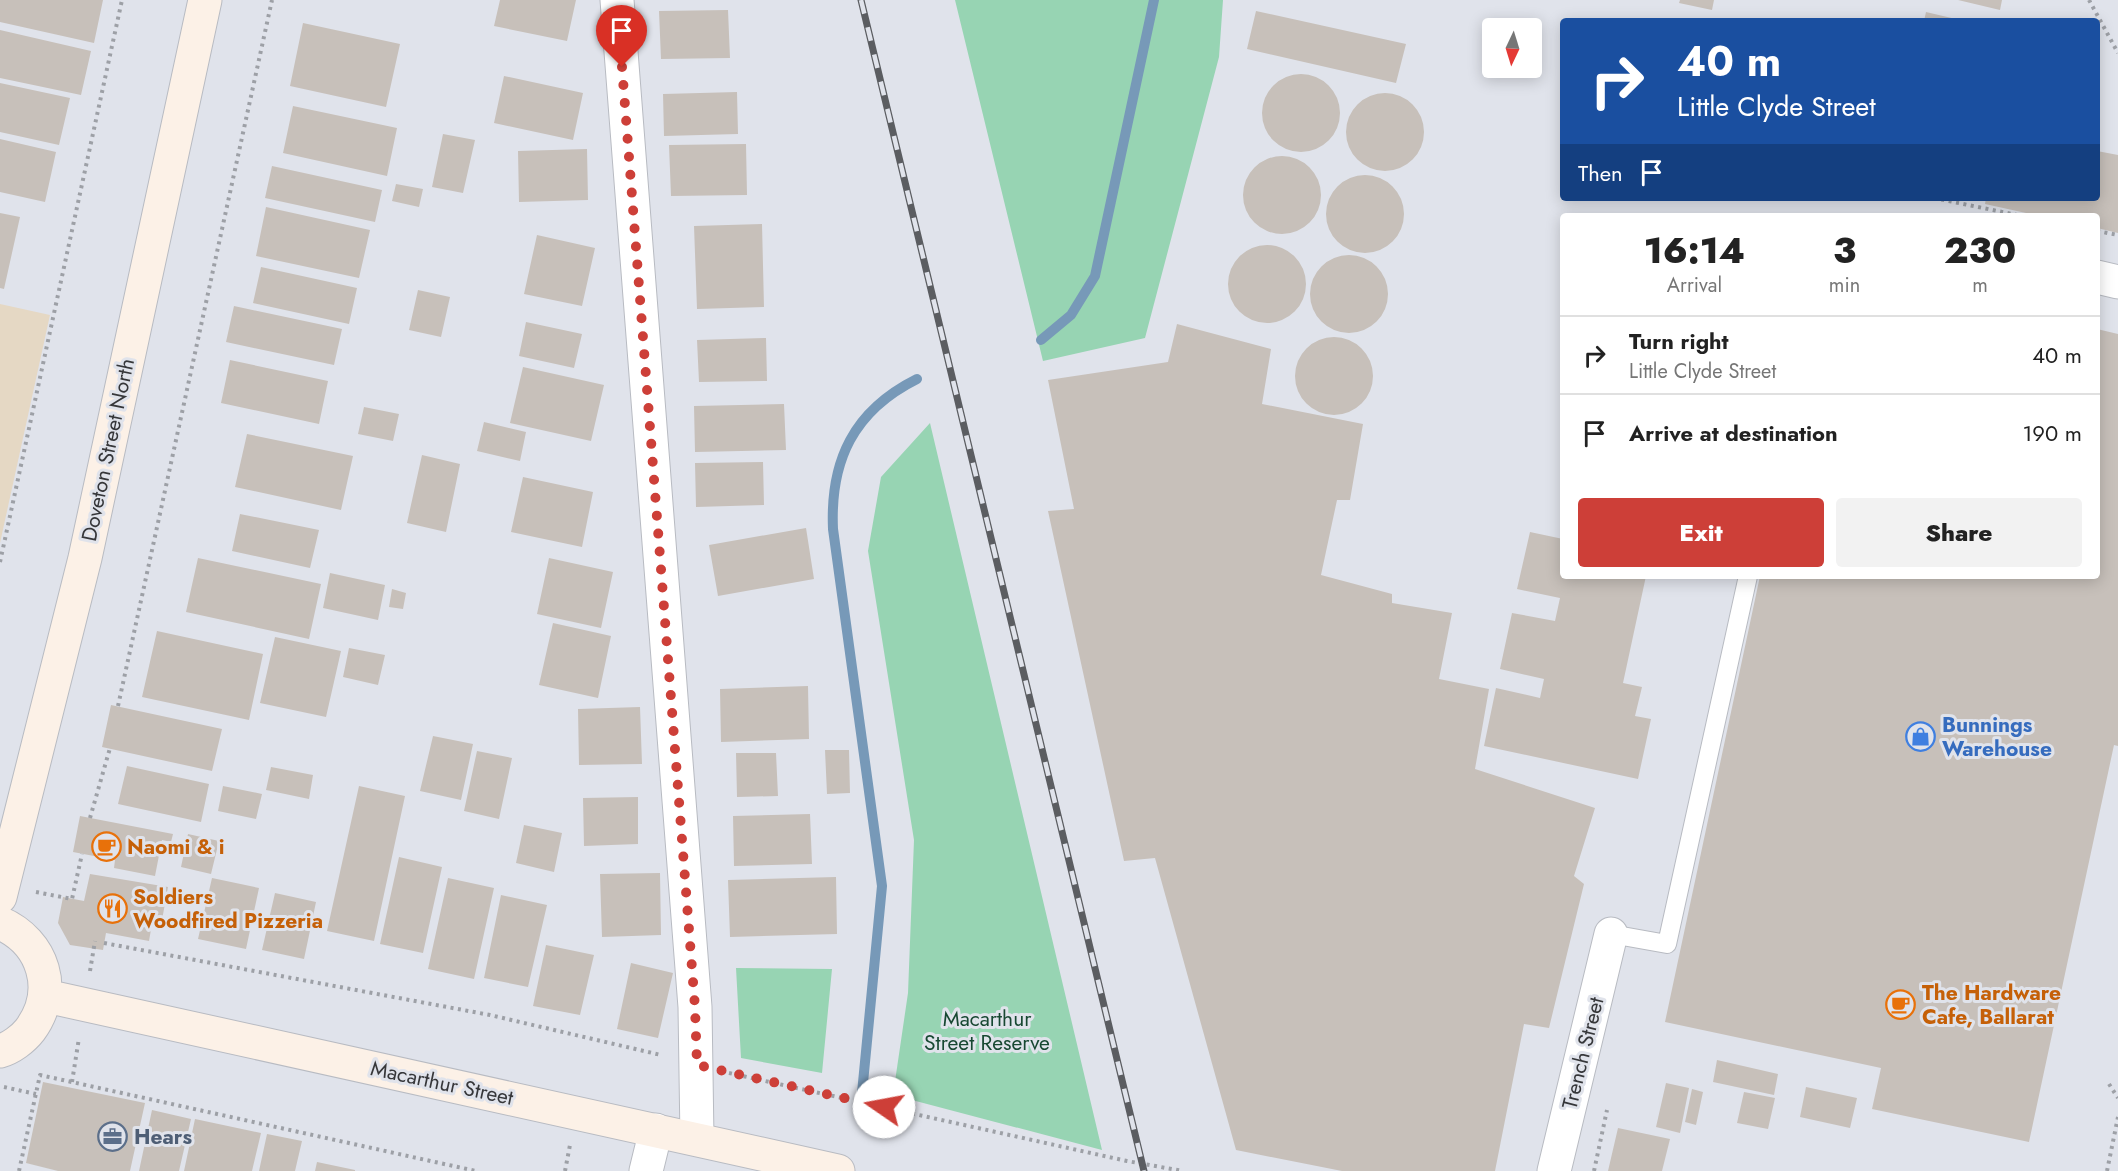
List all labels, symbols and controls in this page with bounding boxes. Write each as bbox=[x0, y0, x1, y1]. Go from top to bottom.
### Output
pin bbox=[596, 5, 647, 67]
icon: arrive bbox=[605, 14, 638, 47]
north arrow bbox=[1482, 18, 1542, 78]
map controls bbox=[1482, 18, 1542, 78]
text: 40 m bbox=[1677, 31, 1781, 92]
icon: right bbox=[1578, 42, 1656, 120]
text: Little Clyde Street bbox=[1677, 87, 1876, 126]
icon: arrive bbox=[1635, 156, 1668, 189]
text: Then bbox=[1578, 157, 1623, 189]
text: 16:14 bbox=[1644, 224, 1745, 276]
text: 3 bbox=[1833, 224, 1856, 276]
text: 230 bbox=[1944, 224, 2016, 276]
text: Arrival bbox=[1667, 271, 1722, 300]
text: min bbox=[1829, 271, 1860, 300]
text: m bbox=[1972, 271, 1988, 300]
text: Turn right bbox=[1629, 325, 1729, 357]
icon: right bbox=[1578, 339, 1611, 372]
text: 40 m bbox=[2032, 339, 2082, 371]
street label: Doveton Street North bbox=[74, 356, 142, 544]
text: Little Clyde Street bbox=[1629, 357, 1776, 386]
icon: arrive bbox=[1578, 417, 1611, 450]
text: Arrive at destination bbox=[1629, 417, 1838, 449]
text: 190 m bbox=[2022, 417, 2082, 449]
button: Exit bbox=[1578, 498, 1824, 567]
button: Share bbox=[1836, 498, 2082, 567]
place label: Bunnings Warehouse bbox=[1942, 710, 2052, 764]
shop icon: Bunnings Warehouse bbox=[1905, 721, 1937, 753]
cafe icon: Naomi & i bbox=[90, 831, 122, 863]
place label: Naomi & i bbox=[127, 832, 225, 862]
place label: Soldiers Woodfired Pizzeria bbox=[133, 882, 323, 936]
restaurant icon: Soldiers Woodfired Pizzeria bbox=[96, 893, 128, 925]
place label: The Hardware Cafe, Ballarat bbox=[1922, 978, 2061, 1032]
cafe icon: The Hardware Cafe, Ballarat bbox=[1885, 989, 1917, 1021]
street label: Trench Street bbox=[1555, 994, 1611, 1112]
park label: Macarthur Street Reserve bbox=[924, 1004, 1050, 1058]
street label: Macarthur Street bbox=[368, 1053, 516, 1113]
position arrow bbox=[852, 1075, 916, 1139]
office icon: Hears bbox=[97, 1121, 129, 1153]
place label: Hears bbox=[134, 1122, 192, 1152]

